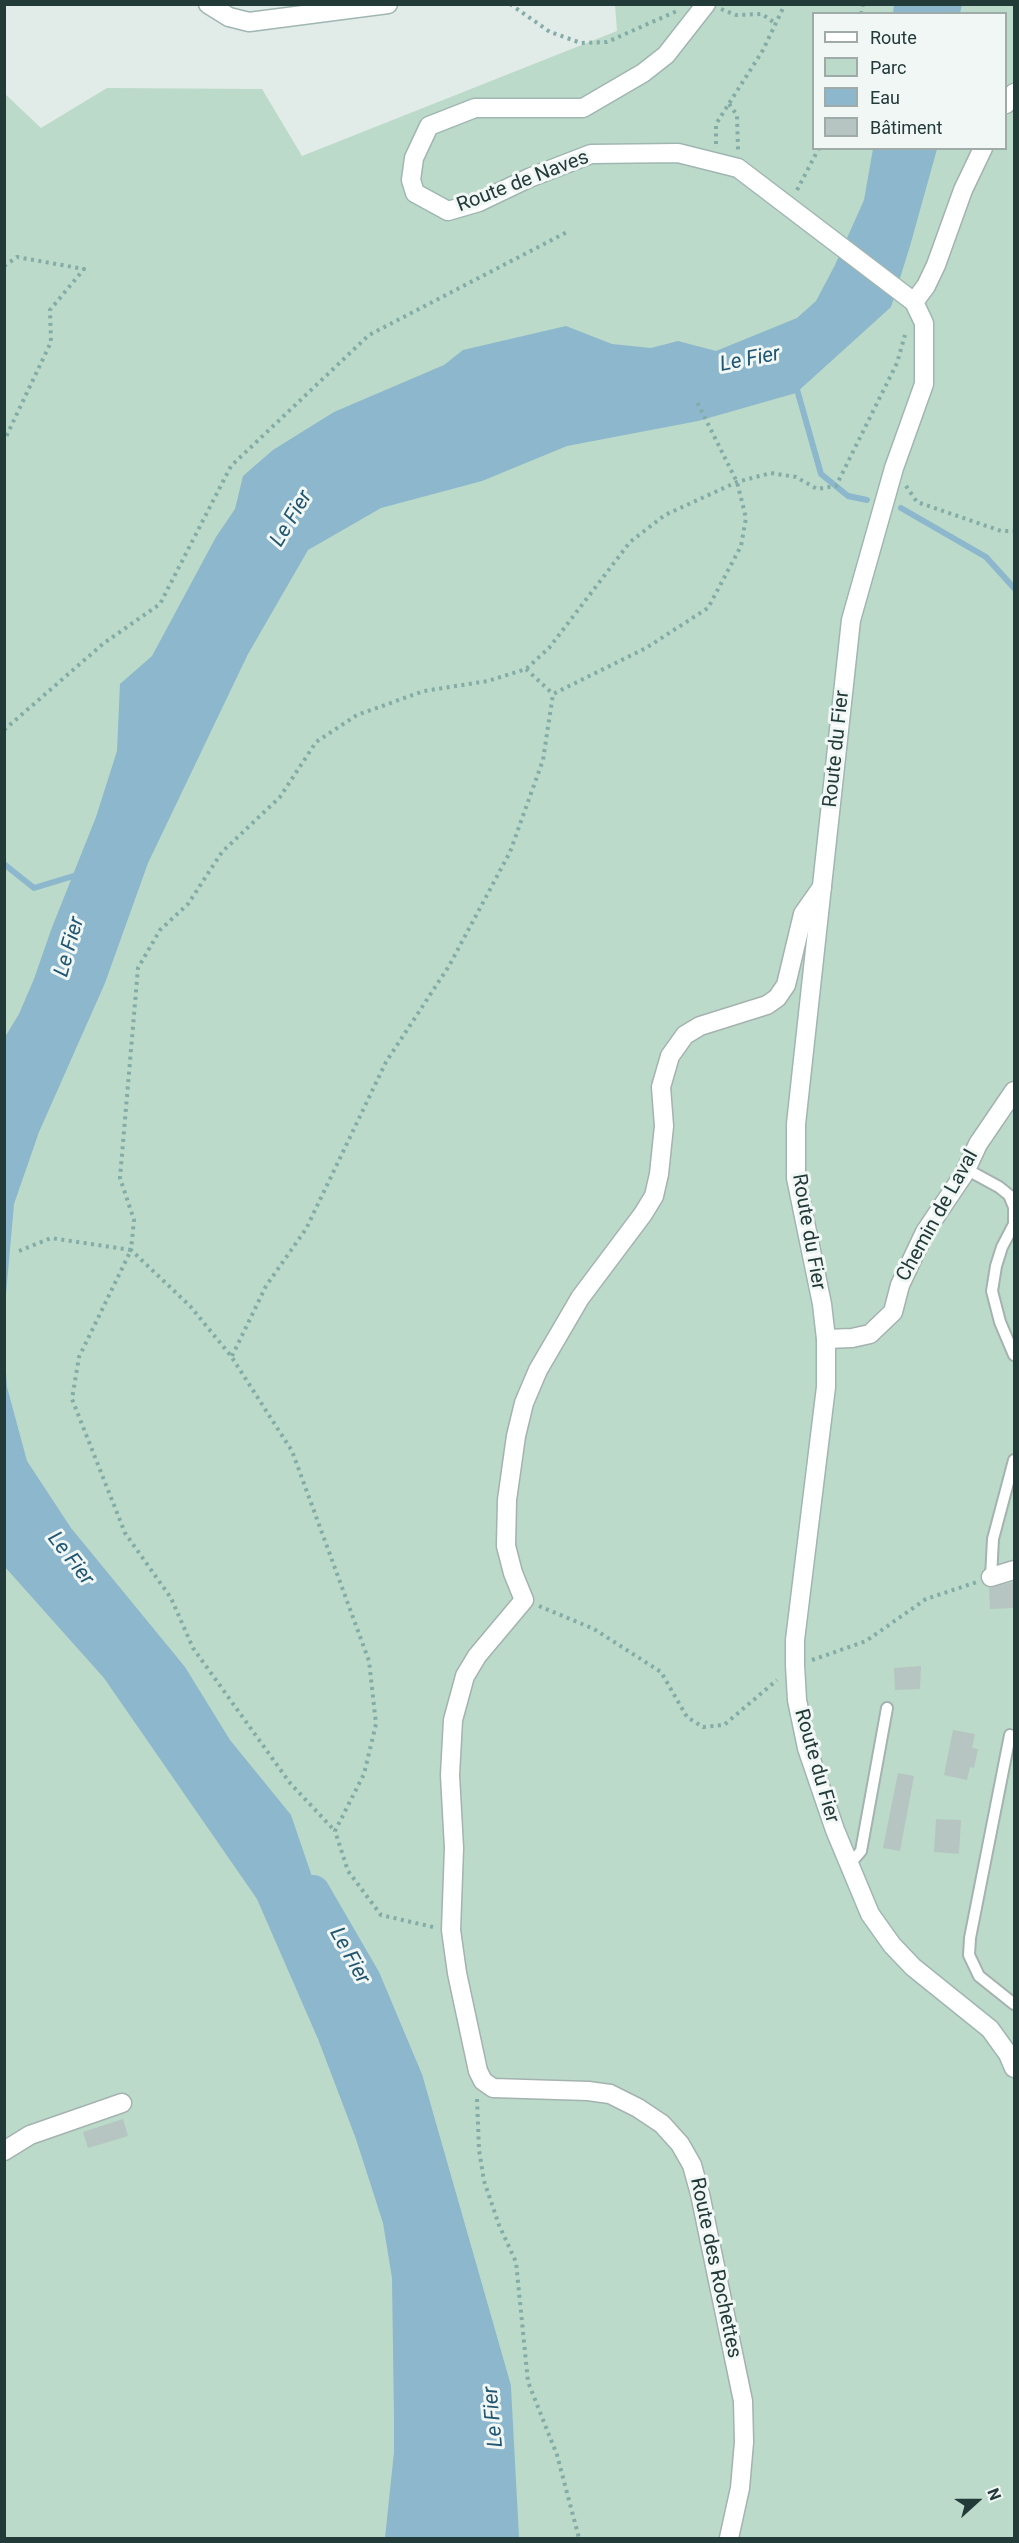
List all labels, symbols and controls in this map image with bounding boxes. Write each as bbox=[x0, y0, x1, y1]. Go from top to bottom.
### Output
legend bbox=[812, 12, 1007, 150]
text: Route bbox=[870, 27, 917, 48]
text: Parc bbox=[870, 57, 906, 78]
text: Eau bbox=[870, 87, 900, 108]
text: Bâtiment bbox=[870, 117, 942, 138]
street label: Route de Naves bbox=[454, 146, 592, 218]
water label: Le Fier bbox=[718, 342, 782, 378]
water label: Le Fier bbox=[266, 486, 318, 552]
street label: Route du Fier bbox=[819, 689, 855, 809]
water label: Le Fier bbox=[50, 914, 90, 980]
street label: Chemin de Laval bbox=[892, 1146, 984, 1286]
street label: Route du Fier bbox=[786, 1172, 830, 1292]
water label: Le Fier bbox=[41, 1527, 99, 1591]
street label: Route du Fier bbox=[788, 1706, 844, 1826]
water label: Le Fier bbox=[323, 1923, 375, 1989]
street label: Route des Rochettes bbox=[684, 2176, 746, 2360]
water label: Le Fier bbox=[479, 2386, 509, 2448]
north arrow bbox=[947, 2471, 1007, 2531]
text: N bbox=[983, 2486, 1005, 2503]

